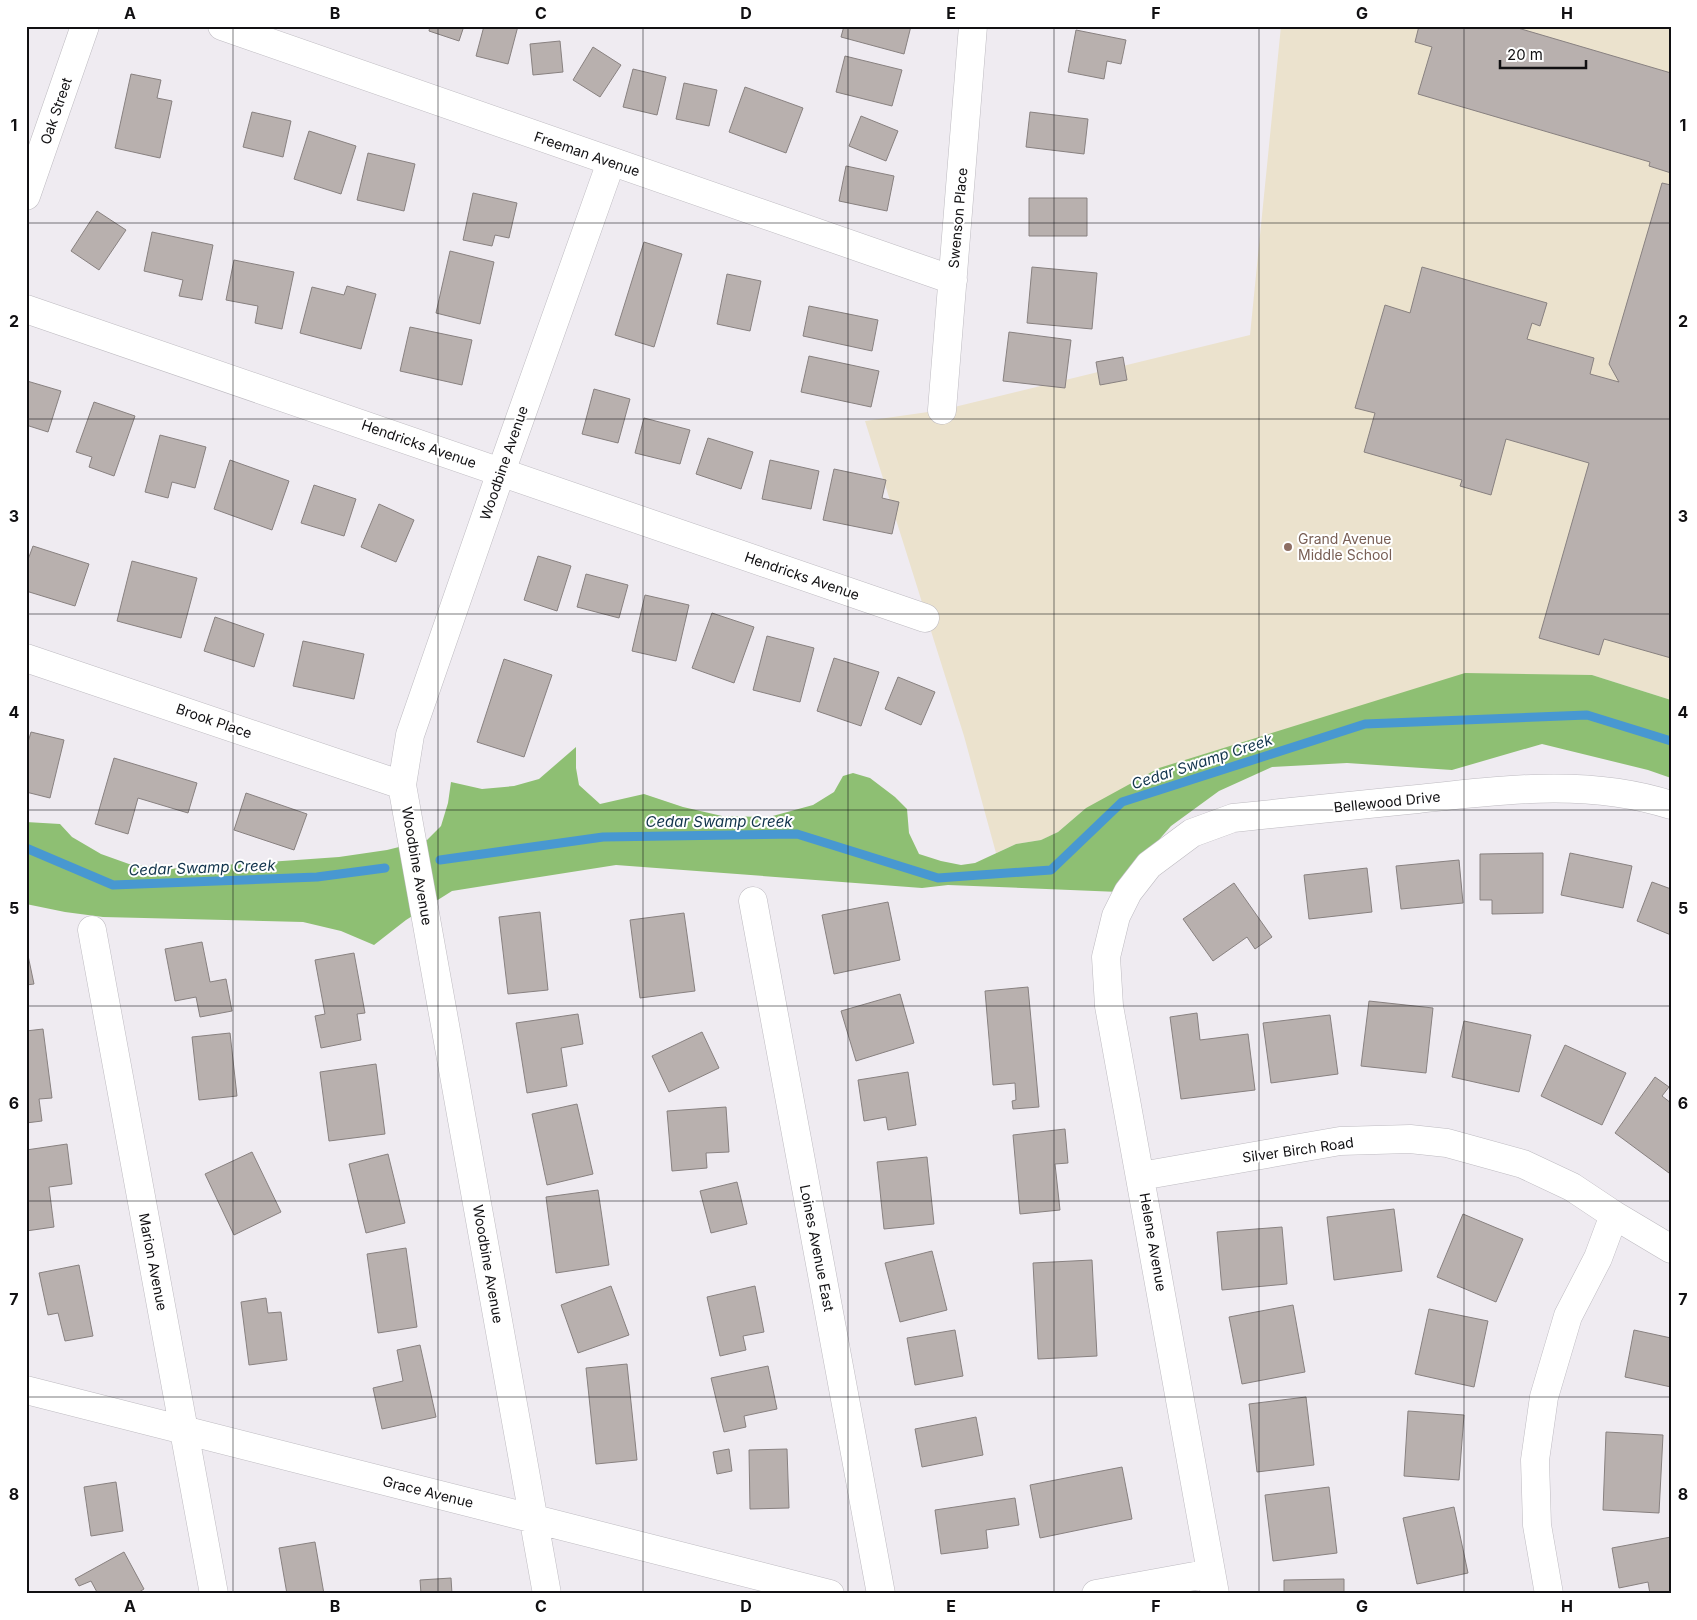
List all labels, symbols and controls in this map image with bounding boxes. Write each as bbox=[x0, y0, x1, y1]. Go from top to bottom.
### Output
text: A bbox=[124, 3, 136, 23]
text: B bbox=[330, 3, 340, 23]
text: C bbox=[535, 3, 547, 23]
text: D bbox=[740, 3, 752, 23]
text: E bbox=[946, 3, 956, 23]
text: F bbox=[1151, 3, 1161, 23]
text: G bbox=[1356, 3, 1368, 23]
text: H bbox=[1561, 3, 1573, 23]
scale bar bbox=[1500, 38, 1586, 70]
text: 20 m bbox=[1507, 45, 1543, 64]
street label: Oak Street bbox=[36, 75, 75, 147]
text: 1 bbox=[11, 115, 17, 135]
text: 1 bbox=[1680, 115, 1686, 135]
street label: Freeman Avenue bbox=[532, 127, 642, 180]
street label: Swenson Place bbox=[945, 167, 970, 269]
text: 2 bbox=[9, 311, 19, 331]
text: 2 bbox=[1678, 311, 1688, 331]
street label: Woodbine Avenue bbox=[476, 403, 531, 522]
street label: Hendricks Avenue bbox=[359, 416, 479, 471]
text: 3 bbox=[9, 506, 19, 526]
text: 3 bbox=[1678, 506, 1688, 526]
place label: Grand Avenue Middle School bbox=[1298, 530, 1392, 563]
marker: Grand Avenue Middle School bbox=[1282, 541, 1294, 553]
street label: Hendricks Avenue bbox=[742, 548, 862, 603]
street label: Brook Place bbox=[174, 700, 254, 741]
text: 4 bbox=[9, 702, 20, 722]
text: 4 bbox=[1678, 702, 1689, 722]
water label: Cedar Swamp Creek bbox=[1129, 730, 1275, 793]
street label: Bellewood Drive bbox=[1333, 787, 1441, 816]
street label: Woodbine Avenue bbox=[399, 805, 436, 926]
water label: Cedar Swamp Creek bbox=[645, 812, 793, 831]
water label: Cedar Swamp Creek bbox=[128, 855, 277, 880]
text: 5 bbox=[9, 898, 19, 918]
text: 5 bbox=[1678, 898, 1688, 918]
text: 6 bbox=[9, 1093, 19, 1113]
text: 6 bbox=[1678, 1093, 1688, 1113]
street label: Silver Birch Road bbox=[1241, 1133, 1355, 1166]
street label: Loines Avenue East bbox=[797, 1183, 838, 1313]
street label: Helene Avenue bbox=[1136, 1191, 1171, 1292]
street label: Woodbine Avenue bbox=[470, 1203, 507, 1324]
street label: Marion Avenue bbox=[136, 1212, 171, 1312]
text: 7 bbox=[9, 1289, 19, 1309]
text: 7 bbox=[1678, 1289, 1688, 1309]
street label: Grace Avenue bbox=[381, 1472, 475, 1511]
text: 8 bbox=[9, 1484, 19, 1504]
text: 8 bbox=[1678, 1484, 1688, 1504]
text: A bbox=[124, 1596, 136, 1616]
text: B bbox=[330, 1596, 340, 1616]
text: C bbox=[535, 1596, 547, 1616]
text: D bbox=[740, 1596, 752, 1616]
text: E bbox=[946, 1596, 956, 1616]
text: F bbox=[1151, 1596, 1161, 1616]
text: G bbox=[1356, 1596, 1368, 1616]
text: H bbox=[1561, 1596, 1573, 1616]

